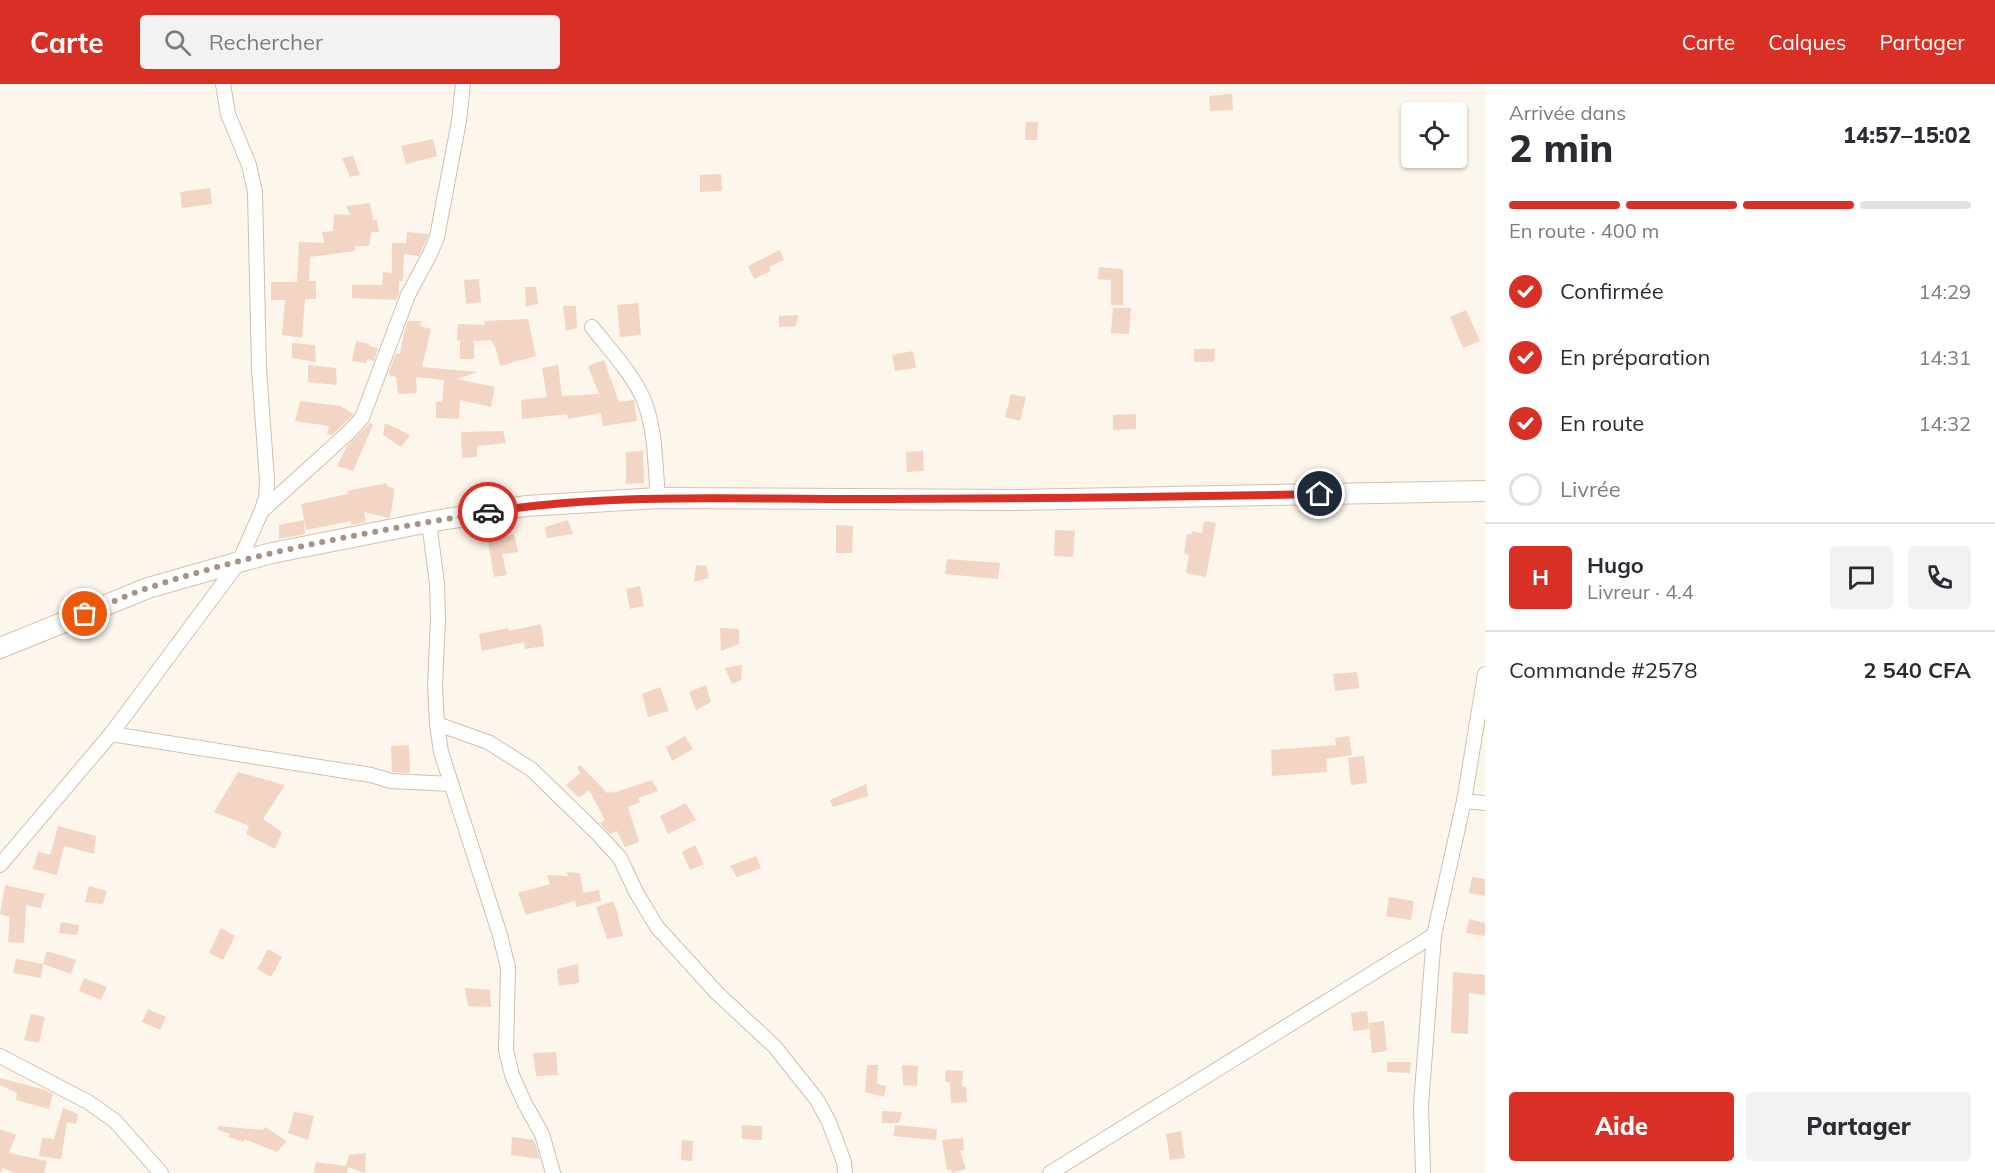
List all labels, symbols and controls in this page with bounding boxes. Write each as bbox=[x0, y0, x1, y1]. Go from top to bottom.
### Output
search box bbox=[140, 15, 560, 69]
text: Carte bbox=[30, 25, 104, 60]
icon: search bbox=[161, 26, 194, 59]
text: Rechercher bbox=[209, 28, 323, 56]
text: Carte bbox=[1682, 29, 1735, 55]
text: Calques bbox=[1768, 29, 1846, 55]
text: Partager bbox=[1879, 29, 1965, 55]
text: Arrivée dans bbox=[1509, 100, 1626, 125]
map controls bbox=[1401, 102, 1467, 168]
button: locate bbox=[1401, 102, 1467, 168]
text: 14:57–15:02 bbox=[1843, 121, 1971, 149]
text: 2 min bbox=[1509, 123, 1614, 172]
text: En route · 400 m bbox=[1509, 218, 1659, 243]
icon: check bbox=[1509, 275, 1542, 308]
text: Confirmée bbox=[1560, 277, 1664, 305]
text: 14:29 bbox=[1918, 279, 1971, 304]
icon: check bbox=[1509, 341, 1542, 374]
text: En préparation bbox=[1560, 343, 1710, 371]
text: 14:31 bbox=[1918, 345, 1971, 370]
icon: check bbox=[1509, 407, 1542, 440]
text: En route bbox=[1560, 409, 1644, 437]
text: 14:32 bbox=[1918, 411, 1971, 436]
pin bbox=[1294, 468, 1345, 519]
text: Livrée bbox=[1560, 475, 1621, 503]
icon: home bbox=[1303, 477, 1336, 510]
courier bbox=[458, 482, 518, 542]
icon: car bbox=[472, 496, 505, 529]
button: chat bbox=[1830, 546, 1893, 609]
button: phone bbox=[1908, 546, 1971, 609]
text: Hugo bbox=[1587, 551, 1644, 579]
text: H bbox=[1532, 563, 1549, 591]
text: Livreur · 4.4 bbox=[1587, 579, 1694, 604]
pin bbox=[59, 588, 110, 639]
icon: bag bbox=[68, 597, 101, 630]
text: Commande #2578 bbox=[1509, 656, 1697, 684]
text: 2 540 CFA bbox=[1863, 656, 1971, 684]
button: Aide bbox=[1509, 1092, 1734, 1161]
button: Partager bbox=[1746, 1092, 1971, 1161]

